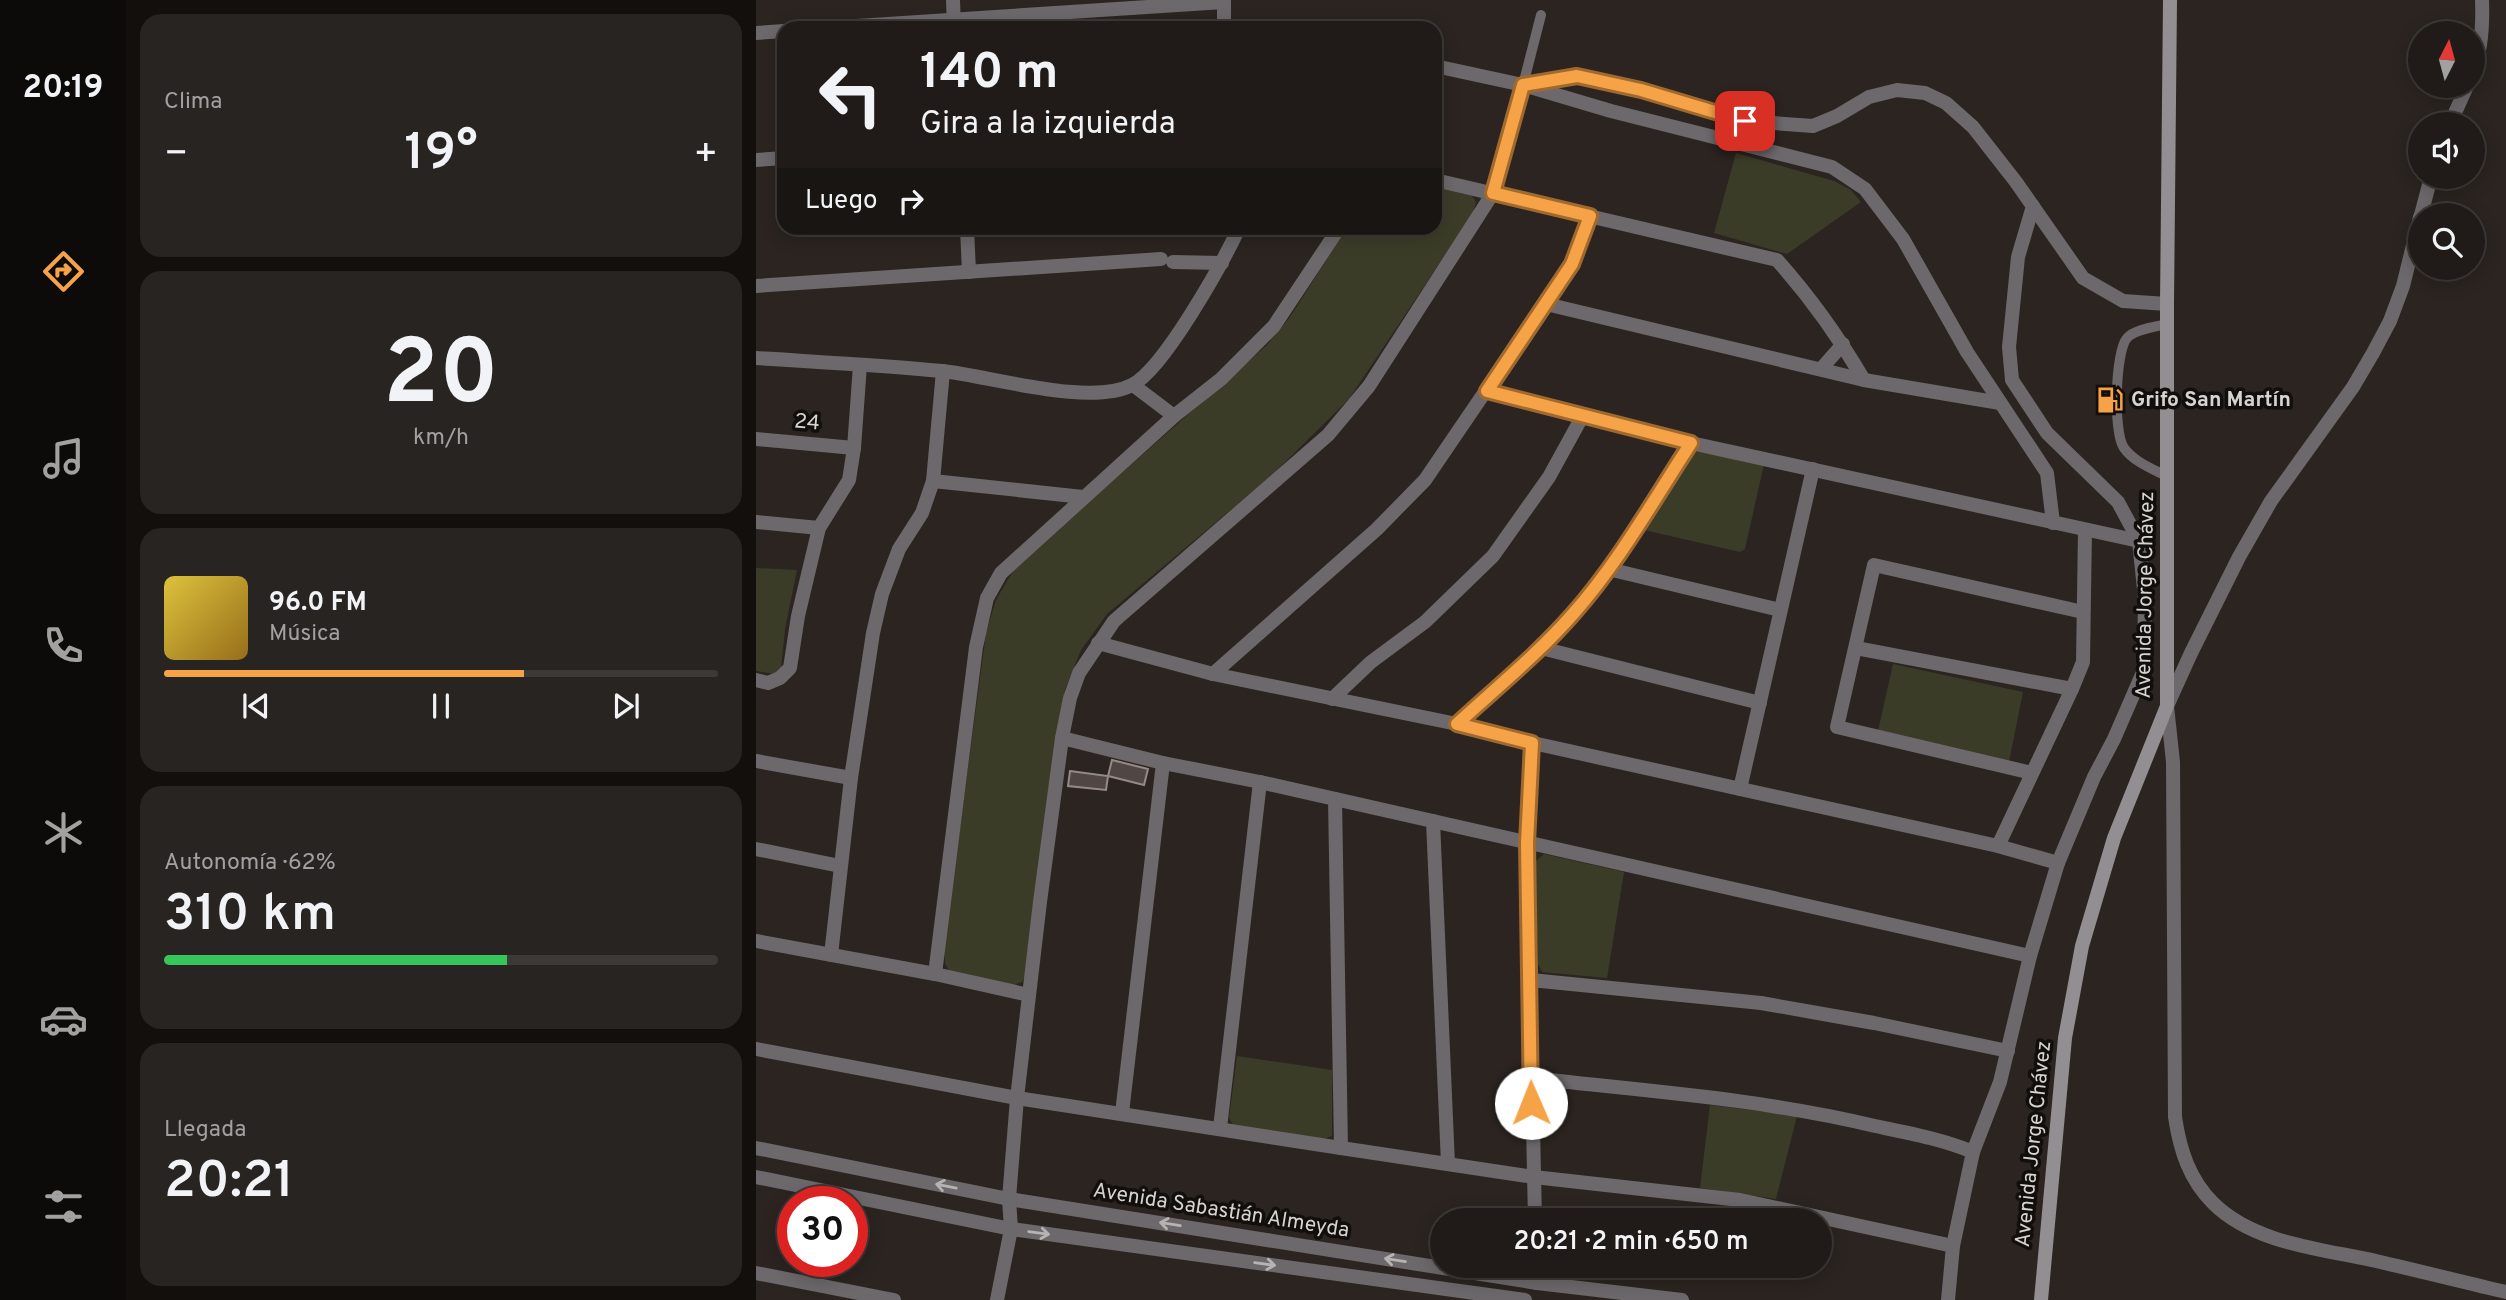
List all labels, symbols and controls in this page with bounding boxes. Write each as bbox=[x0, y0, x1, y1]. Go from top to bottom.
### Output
north arrow bbox=[2408, 21, 2485, 98]
map controls bbox=[2408, 21, 2485, 280]
text: 140 m bbox=[920, 44, 1059, 106]
icon: left bbox=[805, 49, 896, 140]
text: 20:19 bbox=[23, 69, 103, 109]
text: Clima bbox=[164, 88, 222, 117]
pin bbox=[1715, 91, 1775, 151]
icon: arrive bbox=[1726, 102, 1764, 140]
text: Gira a la izquierda bbox=[920, 105, 1176, 145]
button: sound bbox=[2408, 112, 2485, 189]
text: 19° bbox=[404, 122, 478, 188]
text: − bbox=[164, 131, 189, 180]
text: + bbox=[693, 131, 718, 180]
icon: right bbox=[892, 182, 930, 220]
text: Luego bbox=[805, 185, 878, 218]
button: search bbox=[2408, 203, 2485, 280]
icon: directions bbox=[39, 247, 88, 296]
text: 20 bbox=[383, 321, 499, 436]
fuel station icon: Grifo San Martín bbox=[2095, 385, 2125, 415]
place label: Grifo San Martín bbox=[2131, 387, 2291, 414]
street label: 24 bbox=[793, 408, 821, 438]
text: km/h bbox=[413, 424, 469, 453]
icon: music bbox=[39, 434, 88, 483]
street label: Avenida Jorge Chávez bbox=[2131, 491, 2161, 699]
text: 96.0 FM bbox=[269, 587, 367, 620]
text: Música bbox=[269, 620, 340, 649]
icon: phone bbox=[39, 621, 88, 670]
icon: previous bbox=[237, 687, 275, 725]
icon: pause bbox=[422, 687, 460, 725]
icon: next bbox=[607, 687, 645, 725]
icon: climate bbox=[39, 808, 88, 857]
text: Autonomía · 62% bbox=[164, 849, 336, 878]
text: 310 km bbox=[164, 883, 336, 949]
icon: car bbox=[39, 995, 88, 1044]
street label: Avenida Jorge Chávez bbox=[2010, 1039, 2058, 1249]
position arrow bbox=[1494, 1066, 1568, 1140]
text: Llegada bbox=[164, 1116, 246, 1145]
text: 20:21 bbox=[164, 1150, 294, 1216]
street label: Avenida Sabastián Almeyda bbox=[1091, 1177, 1351, 1245]
one-way arrow bbox=[935, 1178, 958, 1192]
icon: filters bbox=[39, 1182, 88, 1231]
speed limit sign: 30 bbox=[777, 1186, 868, 1277]
one-way arrow bbox=[1159, 1217, 1182, 1230]
text: 20:21 · 2 min · 650 m bbox=[1513, 1226, 1749, 1259]
one-way arrow bbox=[1027, 1227, 1050, 1240]
one-way arrow bbox=[1384, 1253, 1407, 1266]
one-way arrow bbox=[1253, 1258, 1275, 1271]

